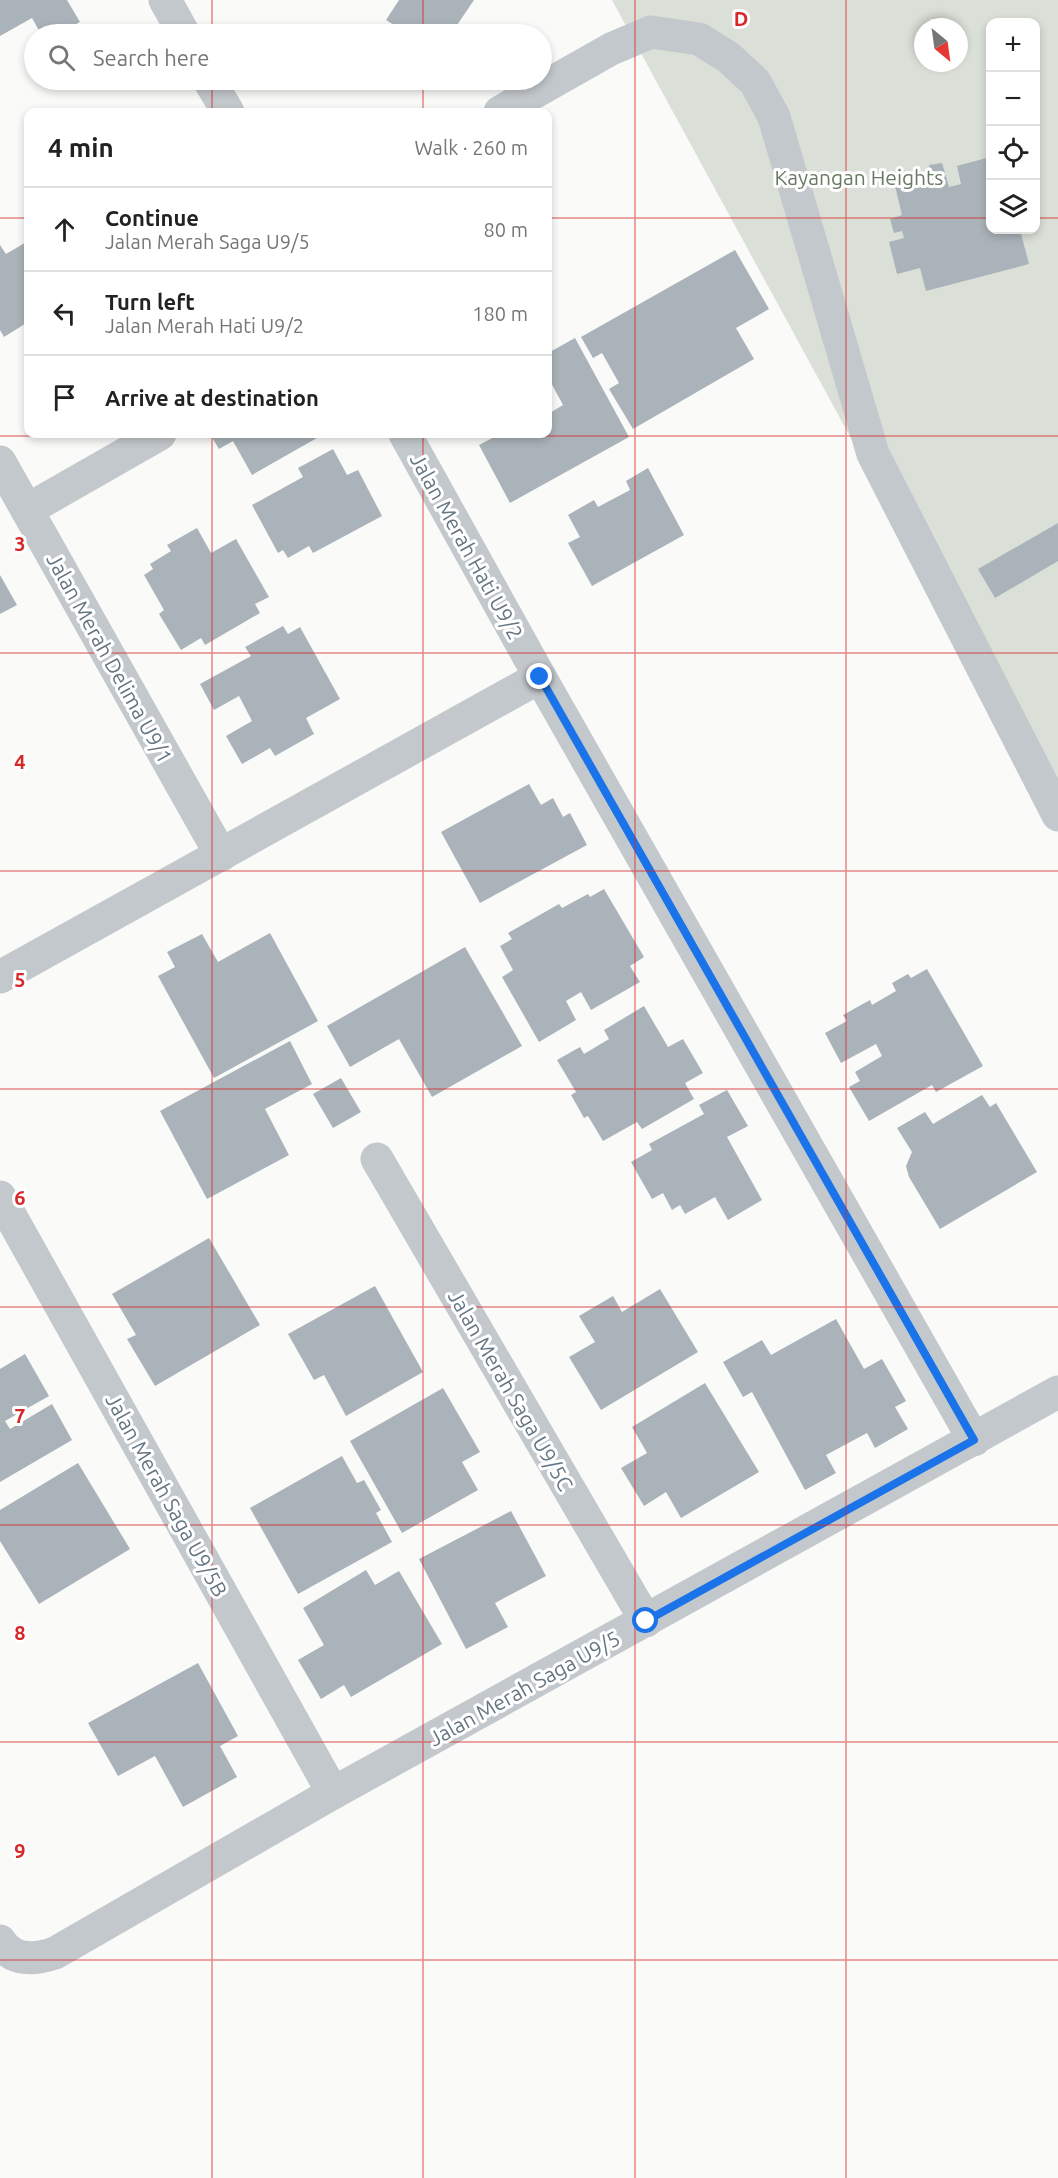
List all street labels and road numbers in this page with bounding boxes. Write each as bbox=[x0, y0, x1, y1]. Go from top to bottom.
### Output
street label: Jalan Merah Hati U9/2 bbox=[406, 449, 528, 643]
street label: Jalan Merah Delima U9/1 bbox=[42, 549, 178, 767]
street label: Jalan Merah Saga U9/5C bbox=[444, 1285, 578, 1495]
street label: Jalan Merah Saga U9/5B bbox=[101, 1389, 233, 1601]
street label: Jalan Merah Saga U9/5 bbox=[424, 1625, 624, 1751]

